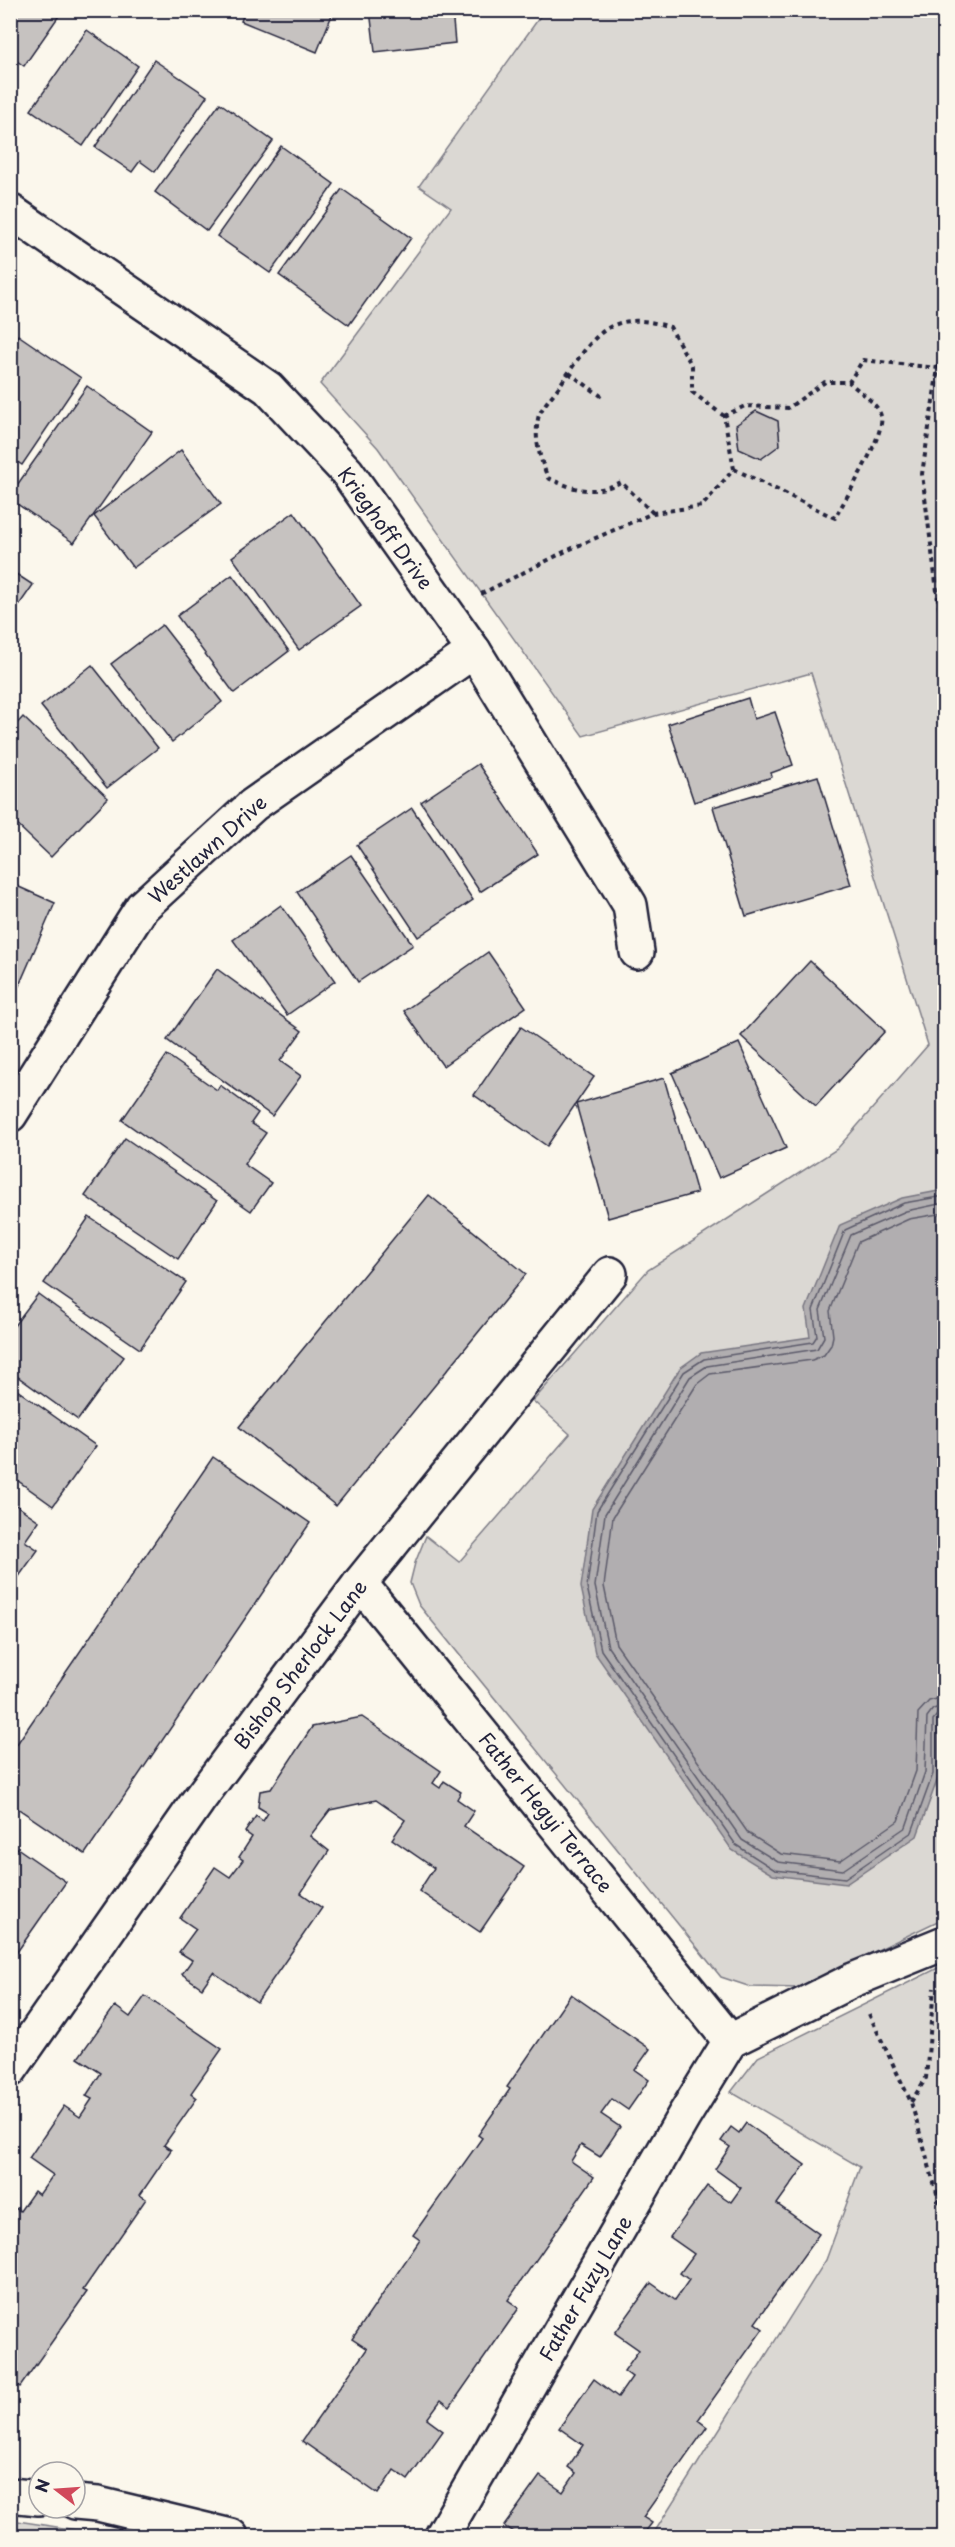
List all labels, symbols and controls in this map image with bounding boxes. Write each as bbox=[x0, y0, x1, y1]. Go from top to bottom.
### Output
street label: Krieghoff Drive bbox=[331, 460, 441, 596]
street label: Westlawn Drive bbox=[141, 787, 273, 911]
street label: Bishop Sherlock Lane bbox=[226, 1573, 374, 1755]
street label: Father Hegyi Terrace bbox=[472, 1725, 620, 1899]
street label: Father Fuzy Lane bbox=[531, 2209, 639, 2367]
north arrow bbox=[27, 2460, 87, 2520]
text: N bbox=[28, 2476, 55, 2495]

